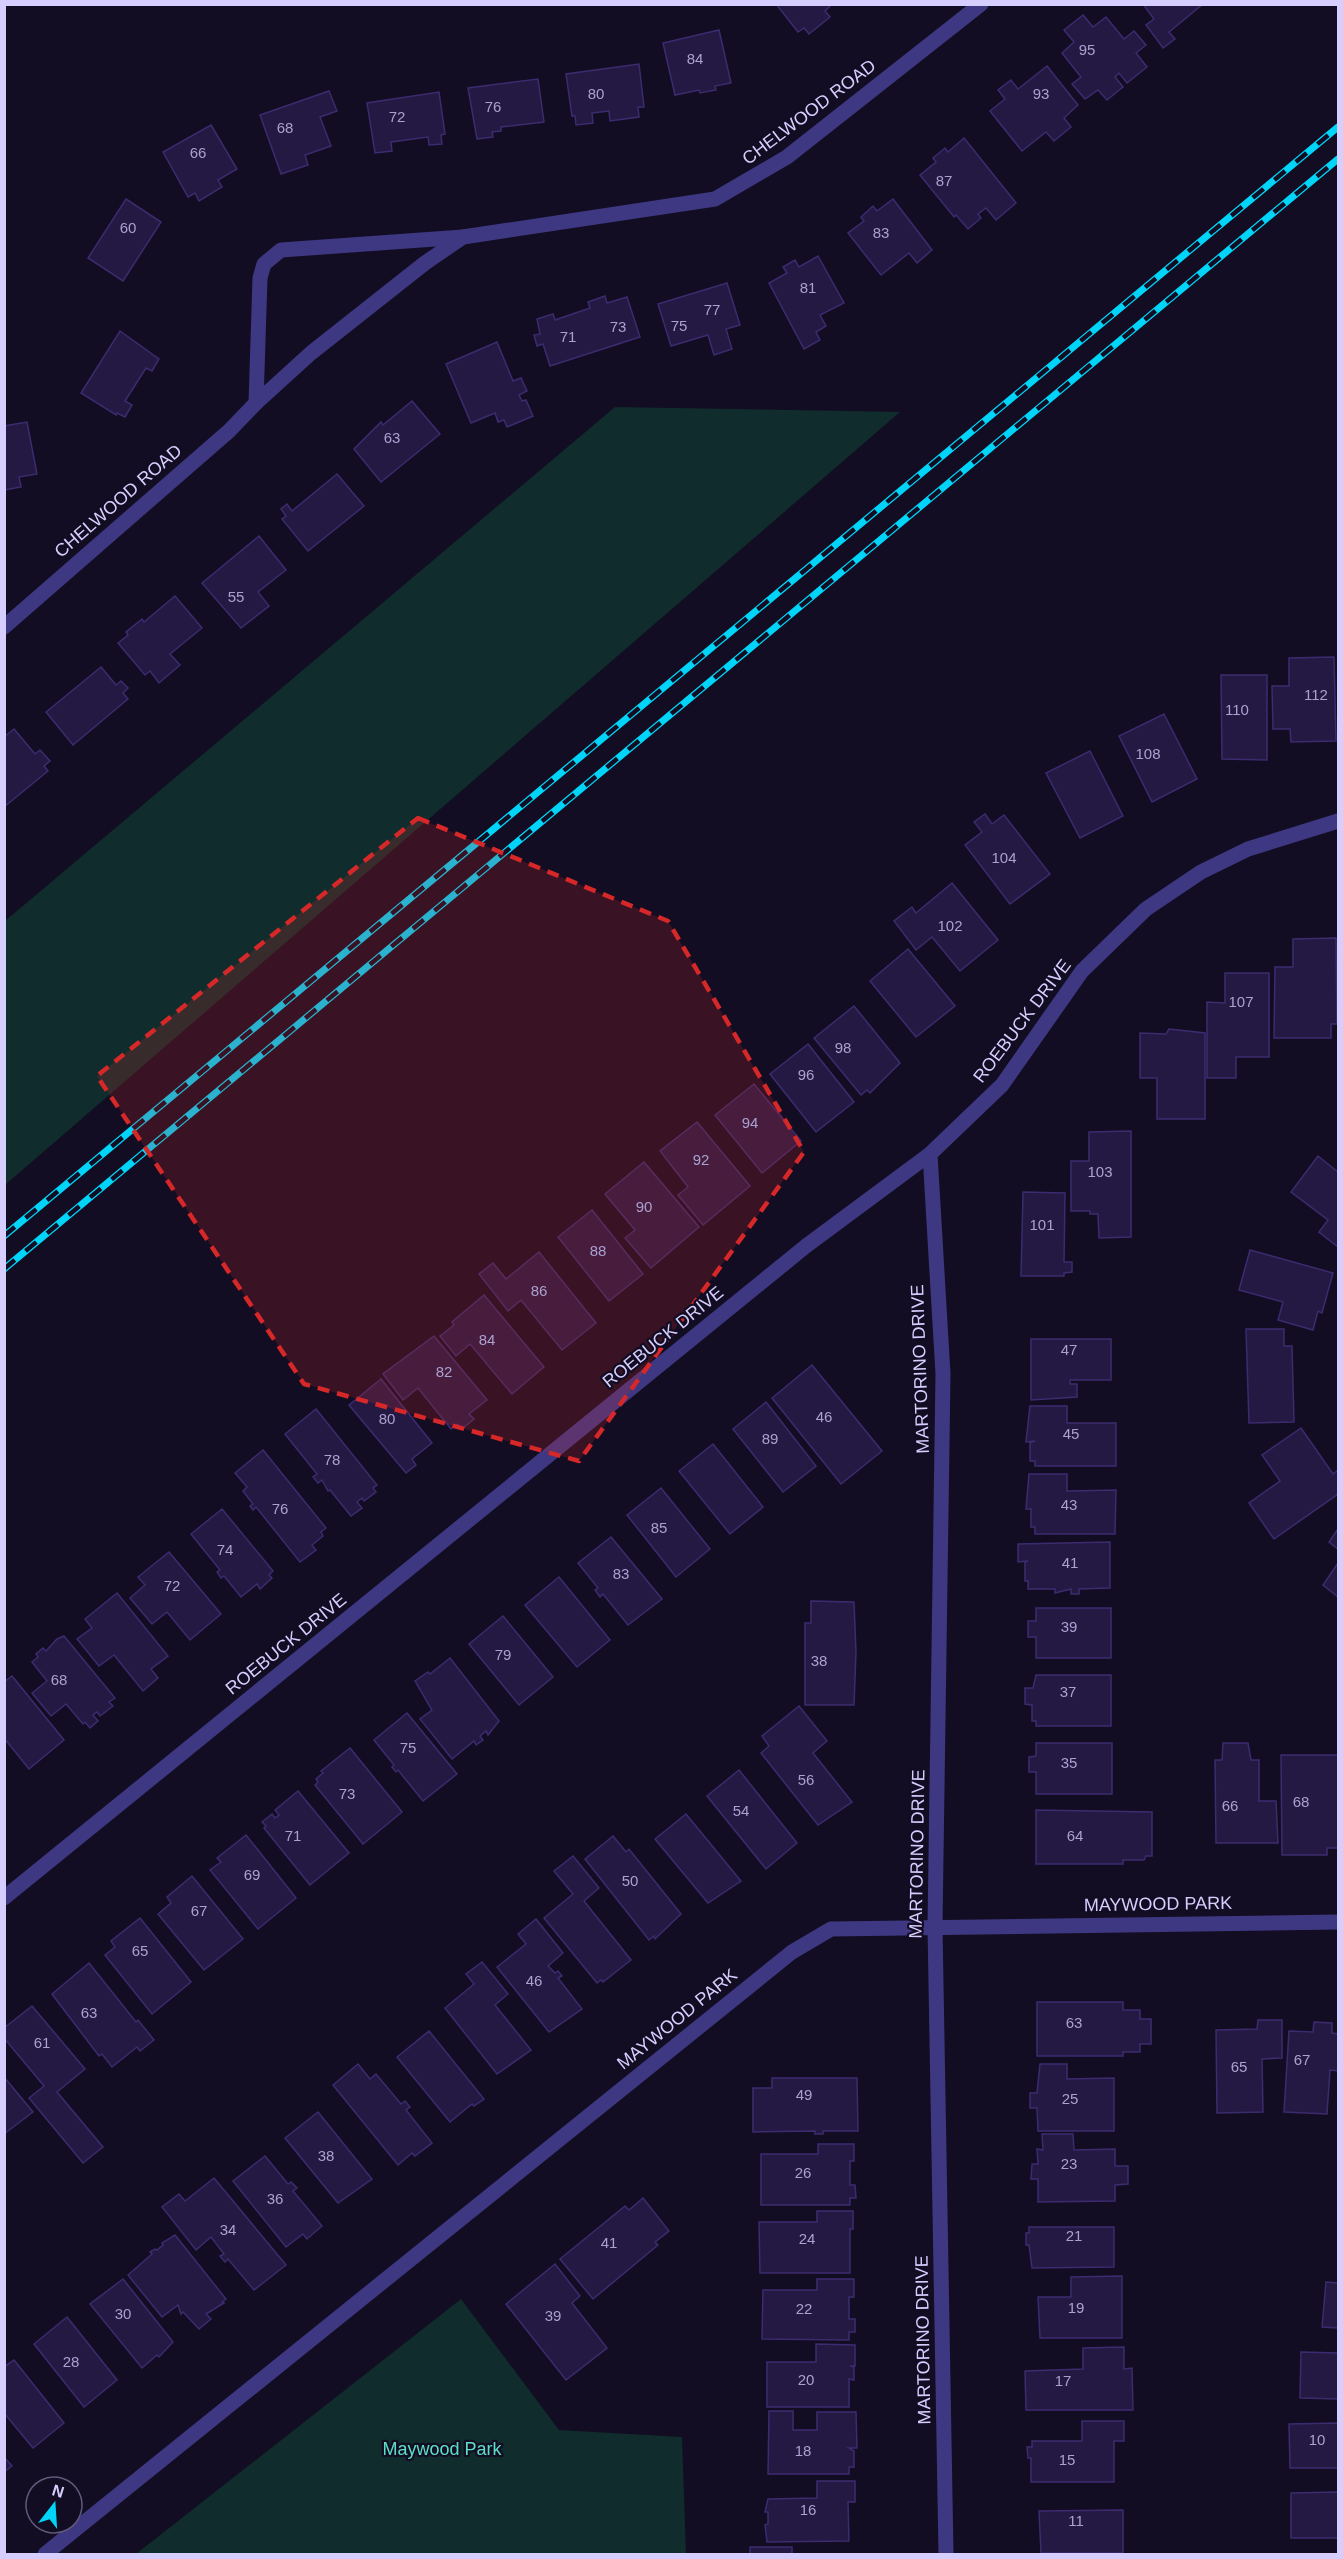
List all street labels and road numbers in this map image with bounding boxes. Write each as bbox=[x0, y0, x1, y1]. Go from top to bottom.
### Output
street label: CHELWOOD ROAD bbox=[738, 55, 880, 169]
street label: CHELWOOD ROAD bbox=[50, 440, 186, 562]
street label: ROEBUCK DRIVE bbox=[969, 955, 1075, 1087]
street label: ROEBUCK DRIVE bbox=[599, 1282, 727, 1392]
street label: MARTORINO DRIVE bbox=[907, 1284, 933, 1454]
street label: ROEBUCK DRIVE bbox=[222, 1589, 350, 1699]
street label: MARTORINO DRIVE bbox=[906, 1769, 928, 1939]
street label: MAYWOOD PARK bbox=[1084, 1893, 1232, 1915]
street label: MAYWOOD PARK bbox=[613, 1965, 741, 2073]
street label: MARTORINO DRIVE bbox=[912, 2255, 934, 2425]

